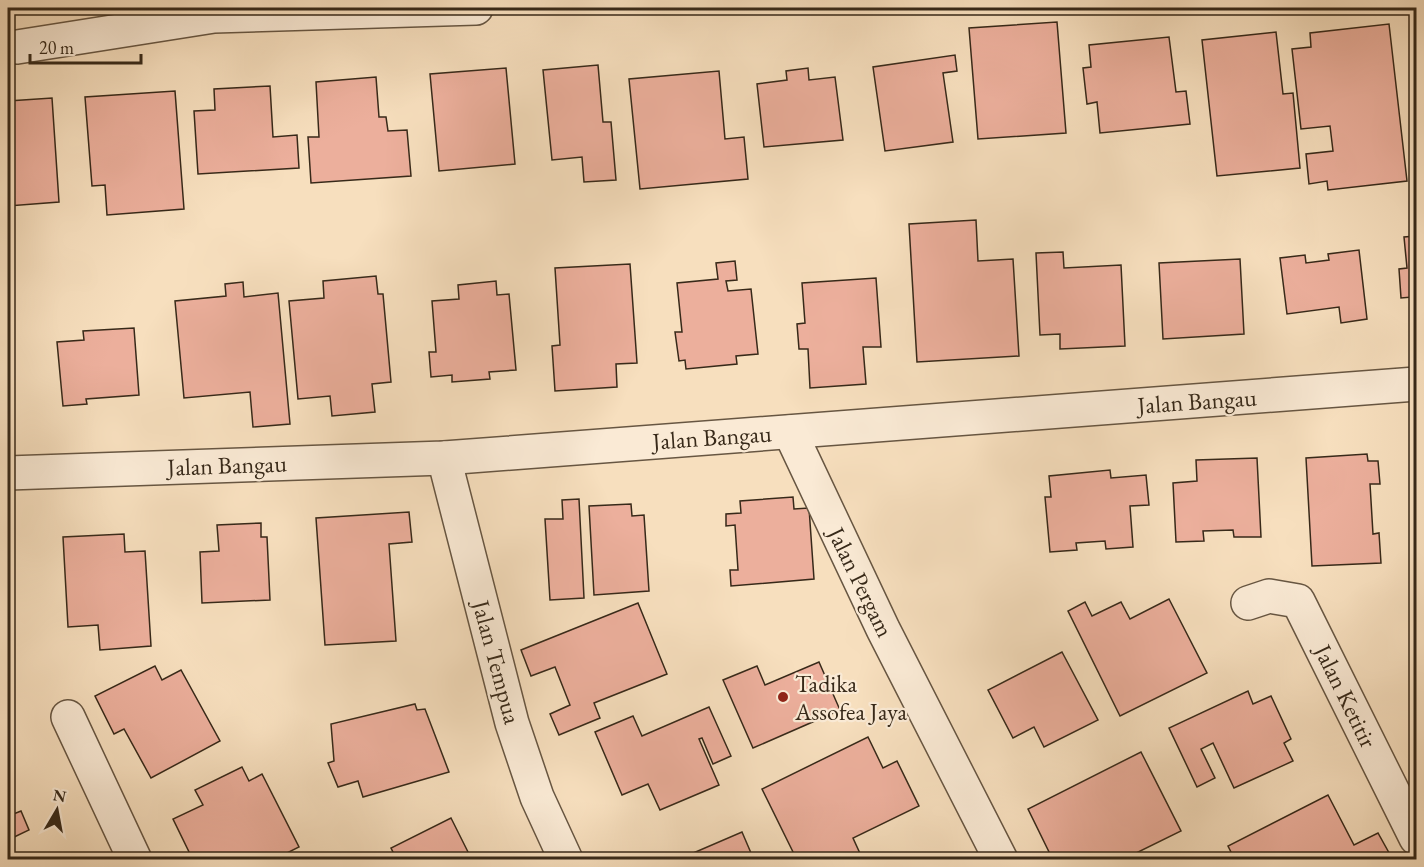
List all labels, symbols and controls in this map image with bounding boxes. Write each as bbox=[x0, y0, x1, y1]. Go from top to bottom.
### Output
scale bar bbox=[30, 27, 141, 65]
text: 20 m bbox=[39, 36, 74, 59]
street label: Jalan Bangau bbox=[1134, 381, 1258, 421]
street label: Jalan Bangau bbox=[649, 417, 773, 457]
street label: Jalan Bangau bbox=[165, 447, 288, 483]
street label: Jalan Pergam bbox=[820, 520, 901, 642]
street label: Jalan Tempua bbox=[465, 595, 528, 728]
street label: Jalan Ketitir bbox=[1307, 637, 1384, 753]
place label: Tadika Assofea Jaya bbox=[794, 668, 907, 727]
marker: Tadika Assofea Jaya bbox=[776, 690, 790, 704]
north arrow bbox=[27, 780, 87, 840]
text: N bbox=[51, 784, 68, 807]

